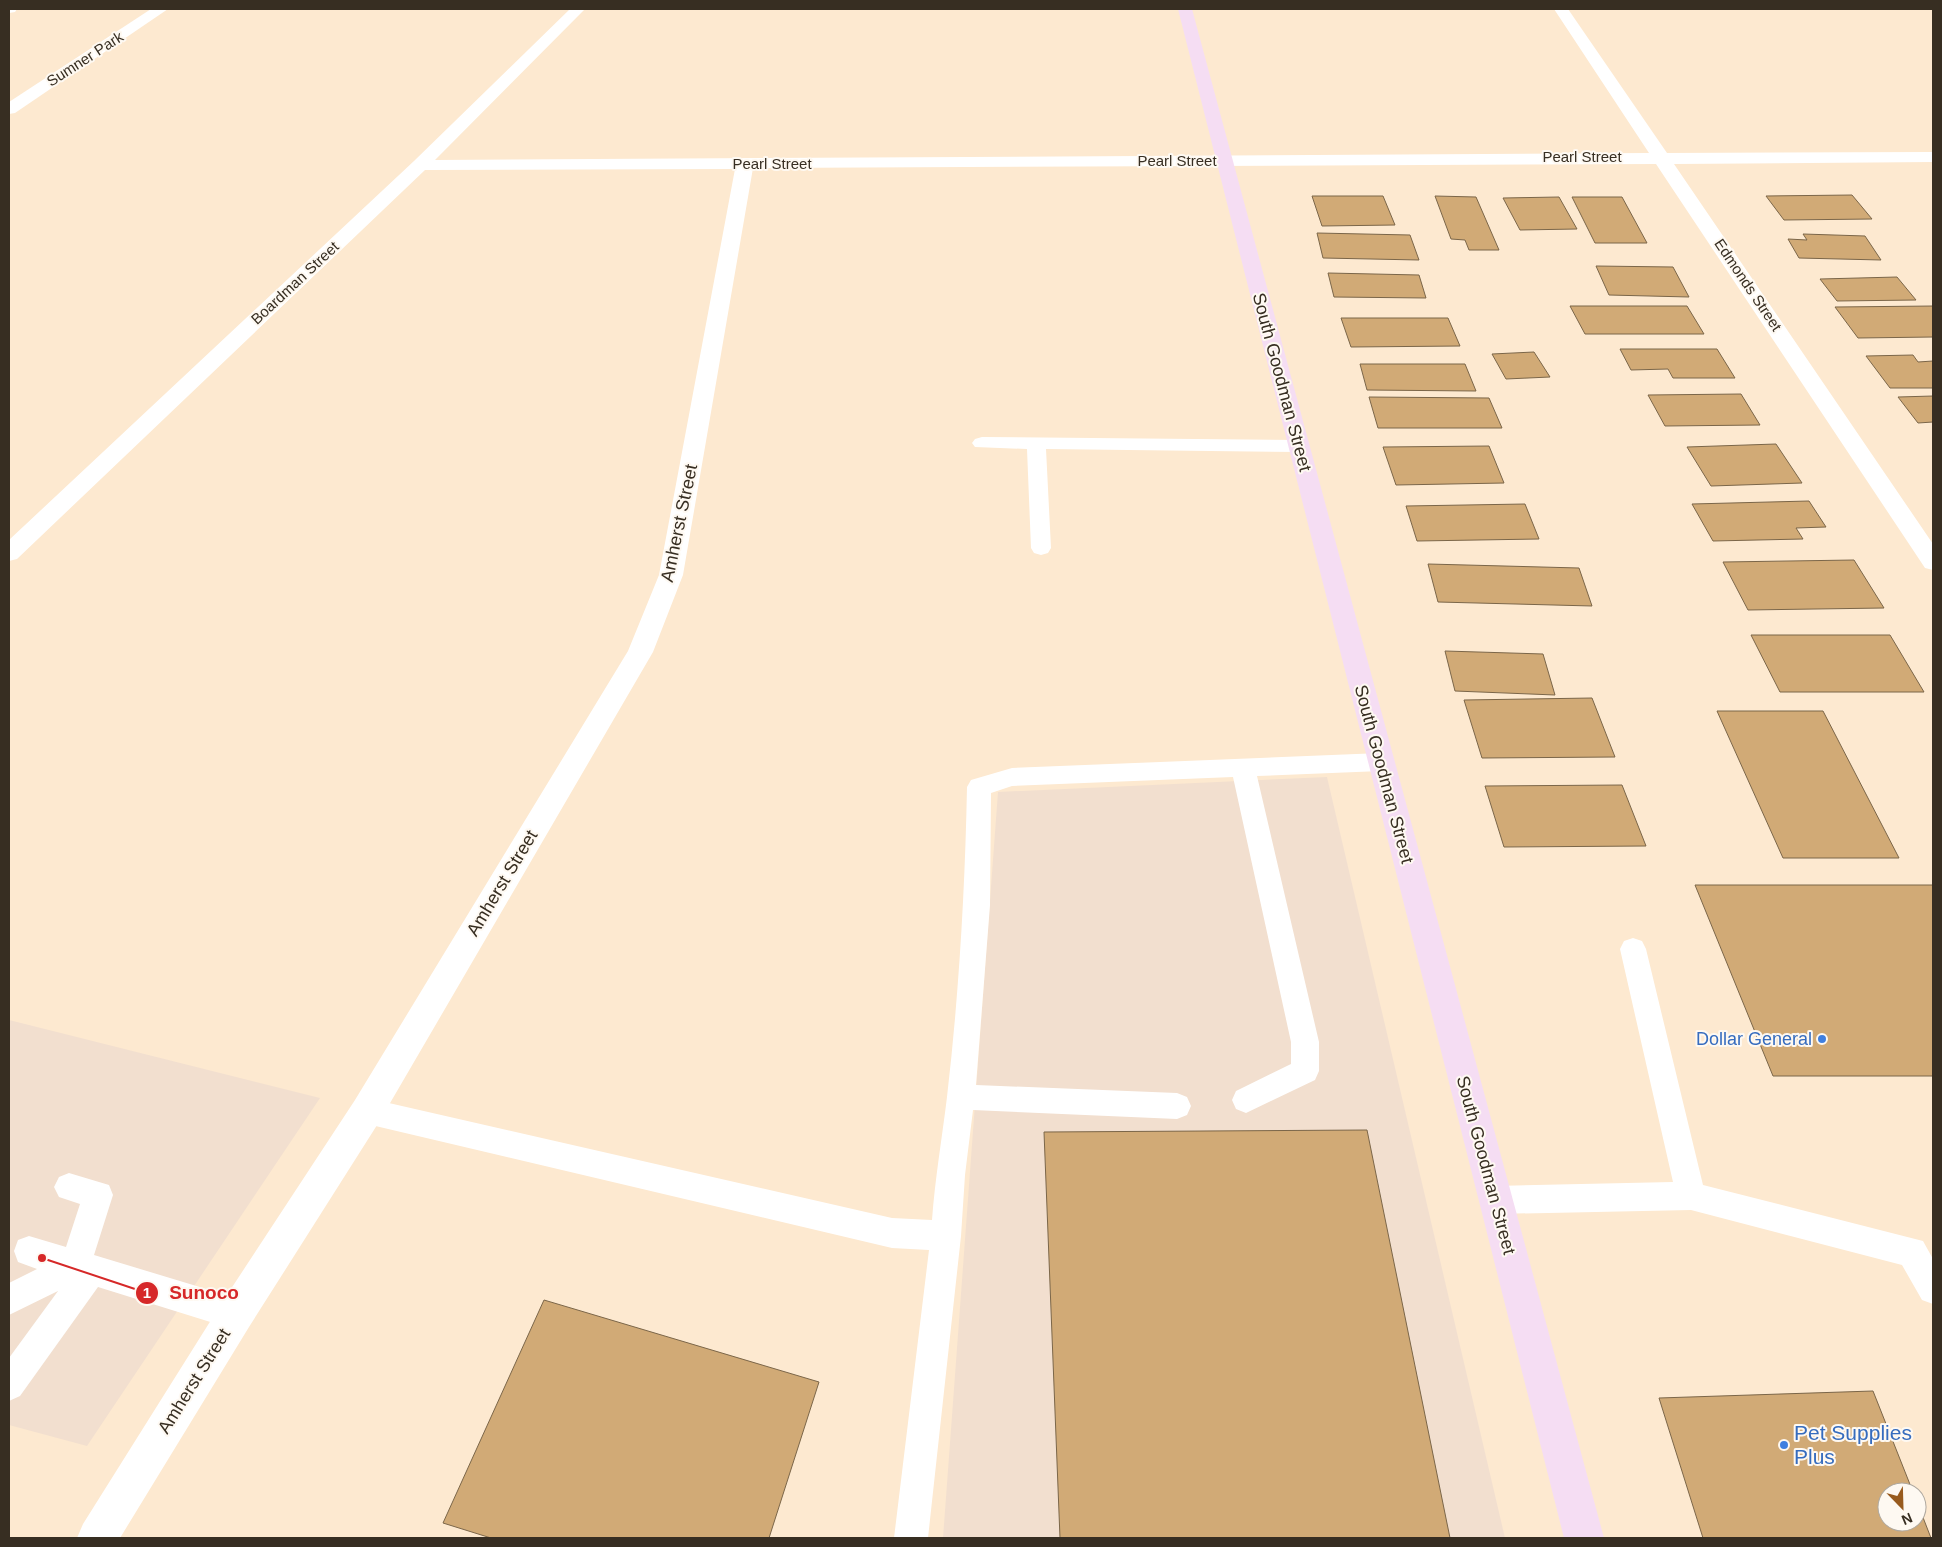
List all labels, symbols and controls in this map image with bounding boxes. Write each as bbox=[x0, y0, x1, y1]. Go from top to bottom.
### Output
street label: Sumner Park bbox=[43, 27, 126, 90]
street label: Pearl Street bbox=[1542, 148, 1622, 165]
street label: Pearl Street bbox=[1137, 152, 1217, 169]
street label: Pearl Street bbox=[732, 155, 812, 172]
street label: Edmonds Street bbox=[1711, 235, 1786, 335]
street label: Boardman Street bbox=[247, 237, 343, 328]
street label: South Goodman Street bbox=[1249, 290, 1315, 474]
street label: Amherst Street bbox=[657, 462, 701, 584]
street label: South Goodman Street bbox=[1351, 682, 1417, 866]
street label: Amherst Street bbox=[463, 826, 541, 940]
place label: Dollar General bbox=[1696, 1029, 1812, 1049]
marker: Dollar General bbox=[1816, 1033, 1828, 1045]
street label: South Goodman Street bbox=[1453, 1073, 1519, 1257]
callout: Sunoco bbox=[134, 1276, 249, 1310]
text: Sunoco bbox=[169, 1282, 239, 1303]
text: 1 bbox=[143, 1284, 151, 1301]
street label: Amherst Street bbox=[154, 1325, 234, 1437]
place label: Pet Supplies Plus bbox=[1794, 1421, 1912, 1468]
marker: Pet Supplies Plus bbox=[1778, 1439, 1790, 1451]
north arrow bbox=[1877, 1482, 1927, 1532]
text: N bbox=[1899, 1510, 1915, 1528]

